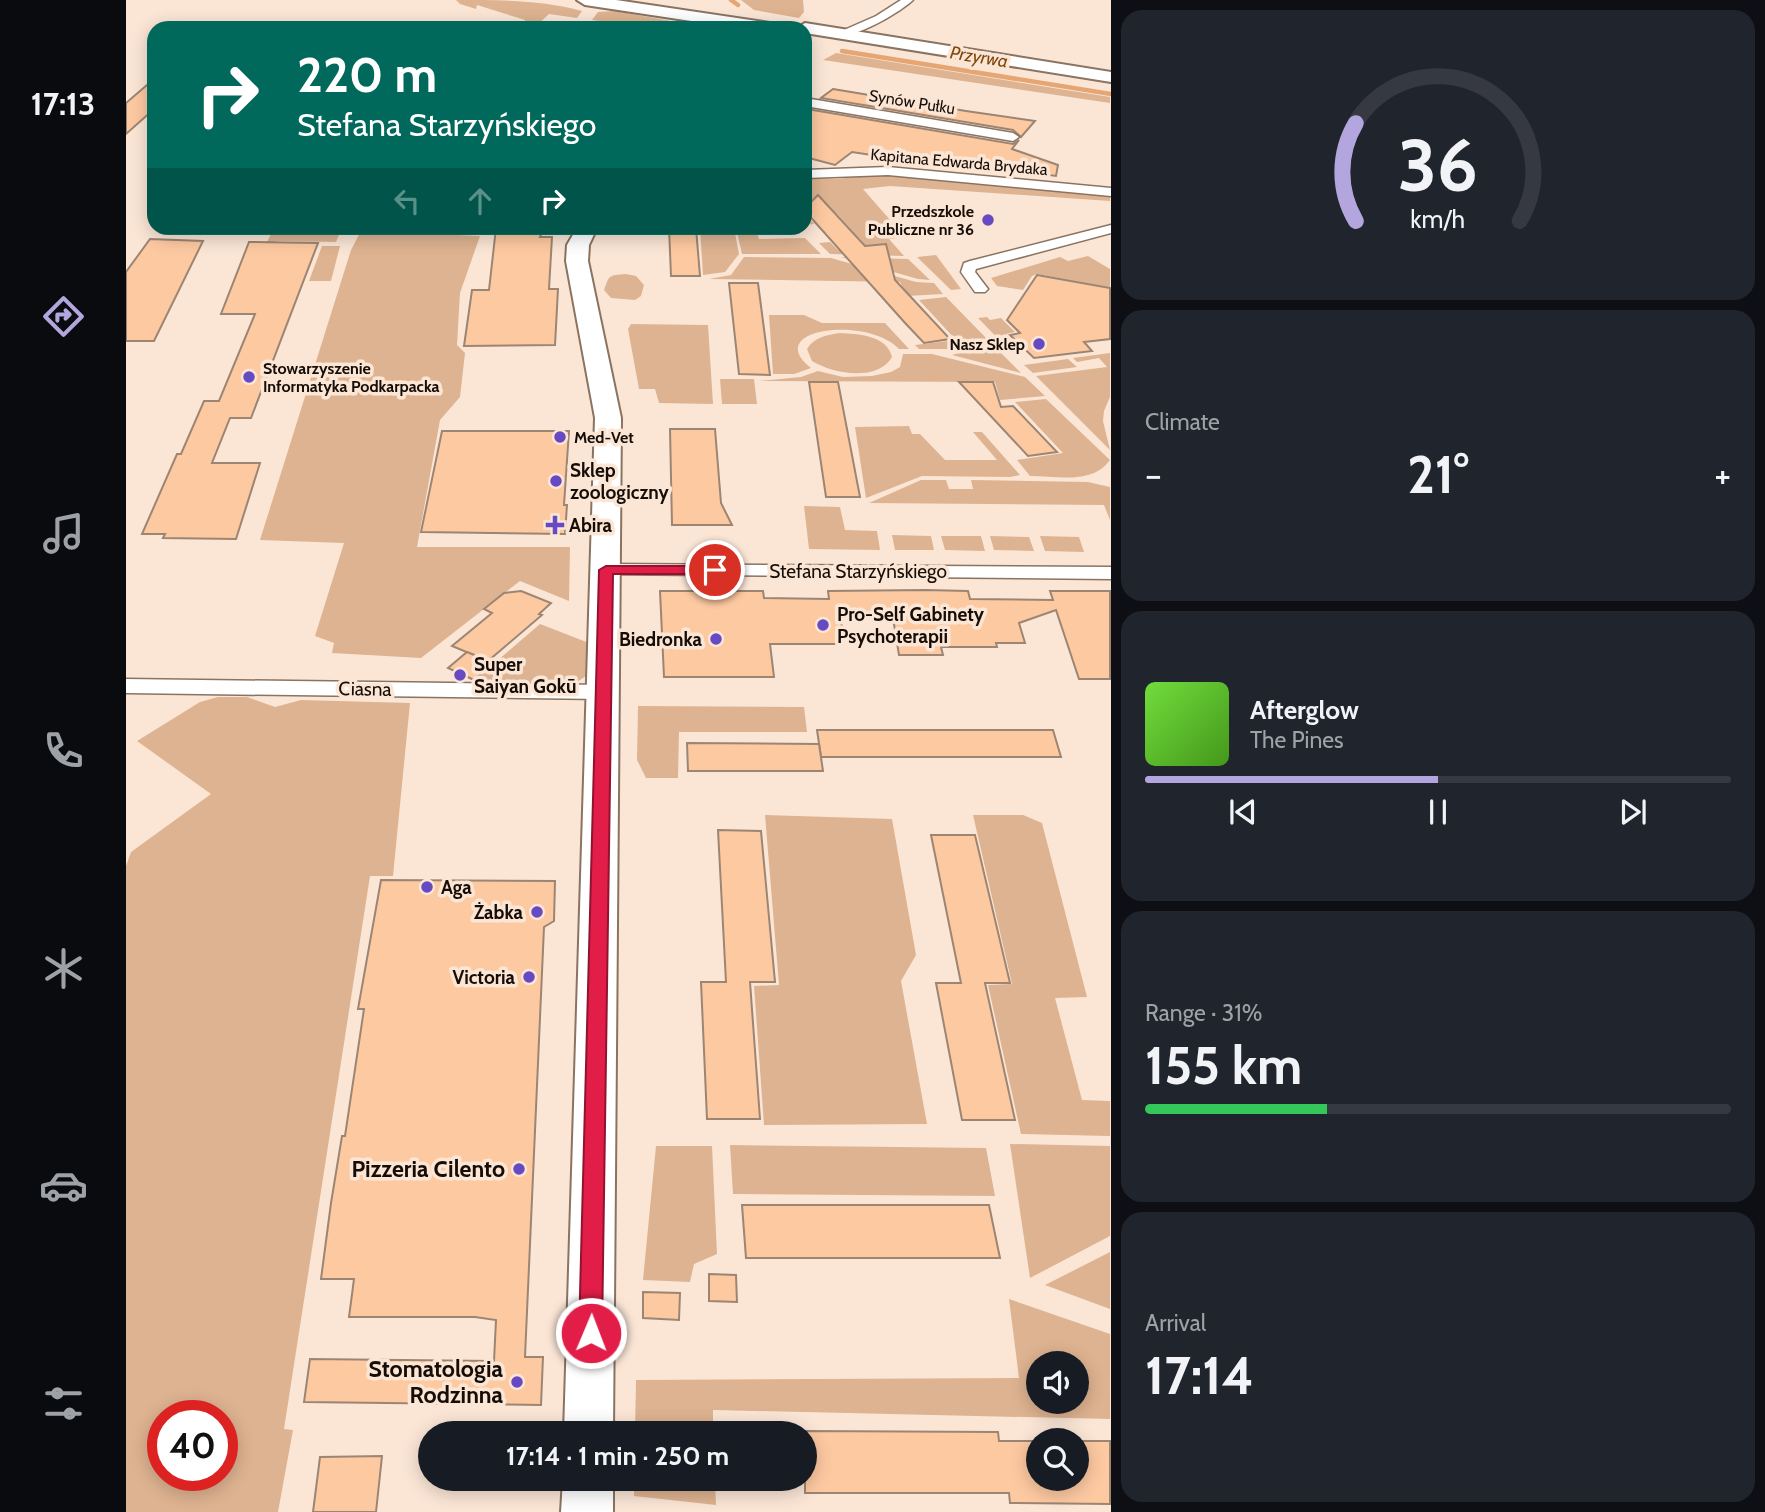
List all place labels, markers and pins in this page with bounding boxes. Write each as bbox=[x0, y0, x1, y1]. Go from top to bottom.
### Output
place label: Przedszkole Publiczne nr 36 bbox=[868, 202, 974, 239]
marker: Przedszkole Publiczne nr 36 bbox=[980, 212, 996, 228]
place label: Nasz Sklep bbox=[949, 335, 1025, 354]
marker: Nasz Sklep bbox=[1031, 336, 1047, 352]
place label: Stowarzyszenie Informatyka Podkarpacka bbox=[263, 359, 440, 396]
marker: Stowarzyszenie Informatyka Podkarpacka bbox=[241, 369, 257, 385]
place label: Med-Vet bbox=[574, 428, 634, 447]
marker: Med-Vet bbox=[552, 429, 568, 445]
place label: Sklep zoologiczny bbox=[570, 459, 670, 504]
marker: Sklep zoologiczny bbox=[548, 473, 564, 489]
place label: Abira bbox=[569, 514, 612, 537]
marker: Abira bbox=[547, 517, 563, 533]
pin bbox=[685, 540, 745, 600]
place label: Pro-Self Gabinety Psychoterapii bbox=[837, 603, 985, 648]
marker: Pro-Self Gabinety Psychoterapii bbox=[815, 617, 831, 633]
place label: Biedronka bbox=[619, 628, 703, 651]
marker: Biedronka bbox=[708, 631, 724, 647]
place label: Super Saiyan Gokū bbox=[474, 653, 576, 698]
marker: Super Saiyan Gokū bbox=[452, 667, 468, 683]
place label: Aga bbox=[441, 876, 472, 899]
marker: Aga bbox=[419, 879, 435, 895]
place label: Żabka bbox=[474, 901, 524, 924]
marker: Żabka bbox=[529, 904, 545, 920]
place label: Victoria bbox=[452, 966, 516, 989]
marker: Victoria bbox=[521, 969, 537, 985]
place label: Pizzeria Cilento bbox=[351, 1155, 505, 1183]
marker: Pizzeria Cilento bbox=[511, 1161, 527, 1177]
place label: Stomatologia Rodzinna bbox=[369, 1355, 504, 1409]
marker: Stomatologia Rodzinna bbox=[509, 1374, 525, 1390]

